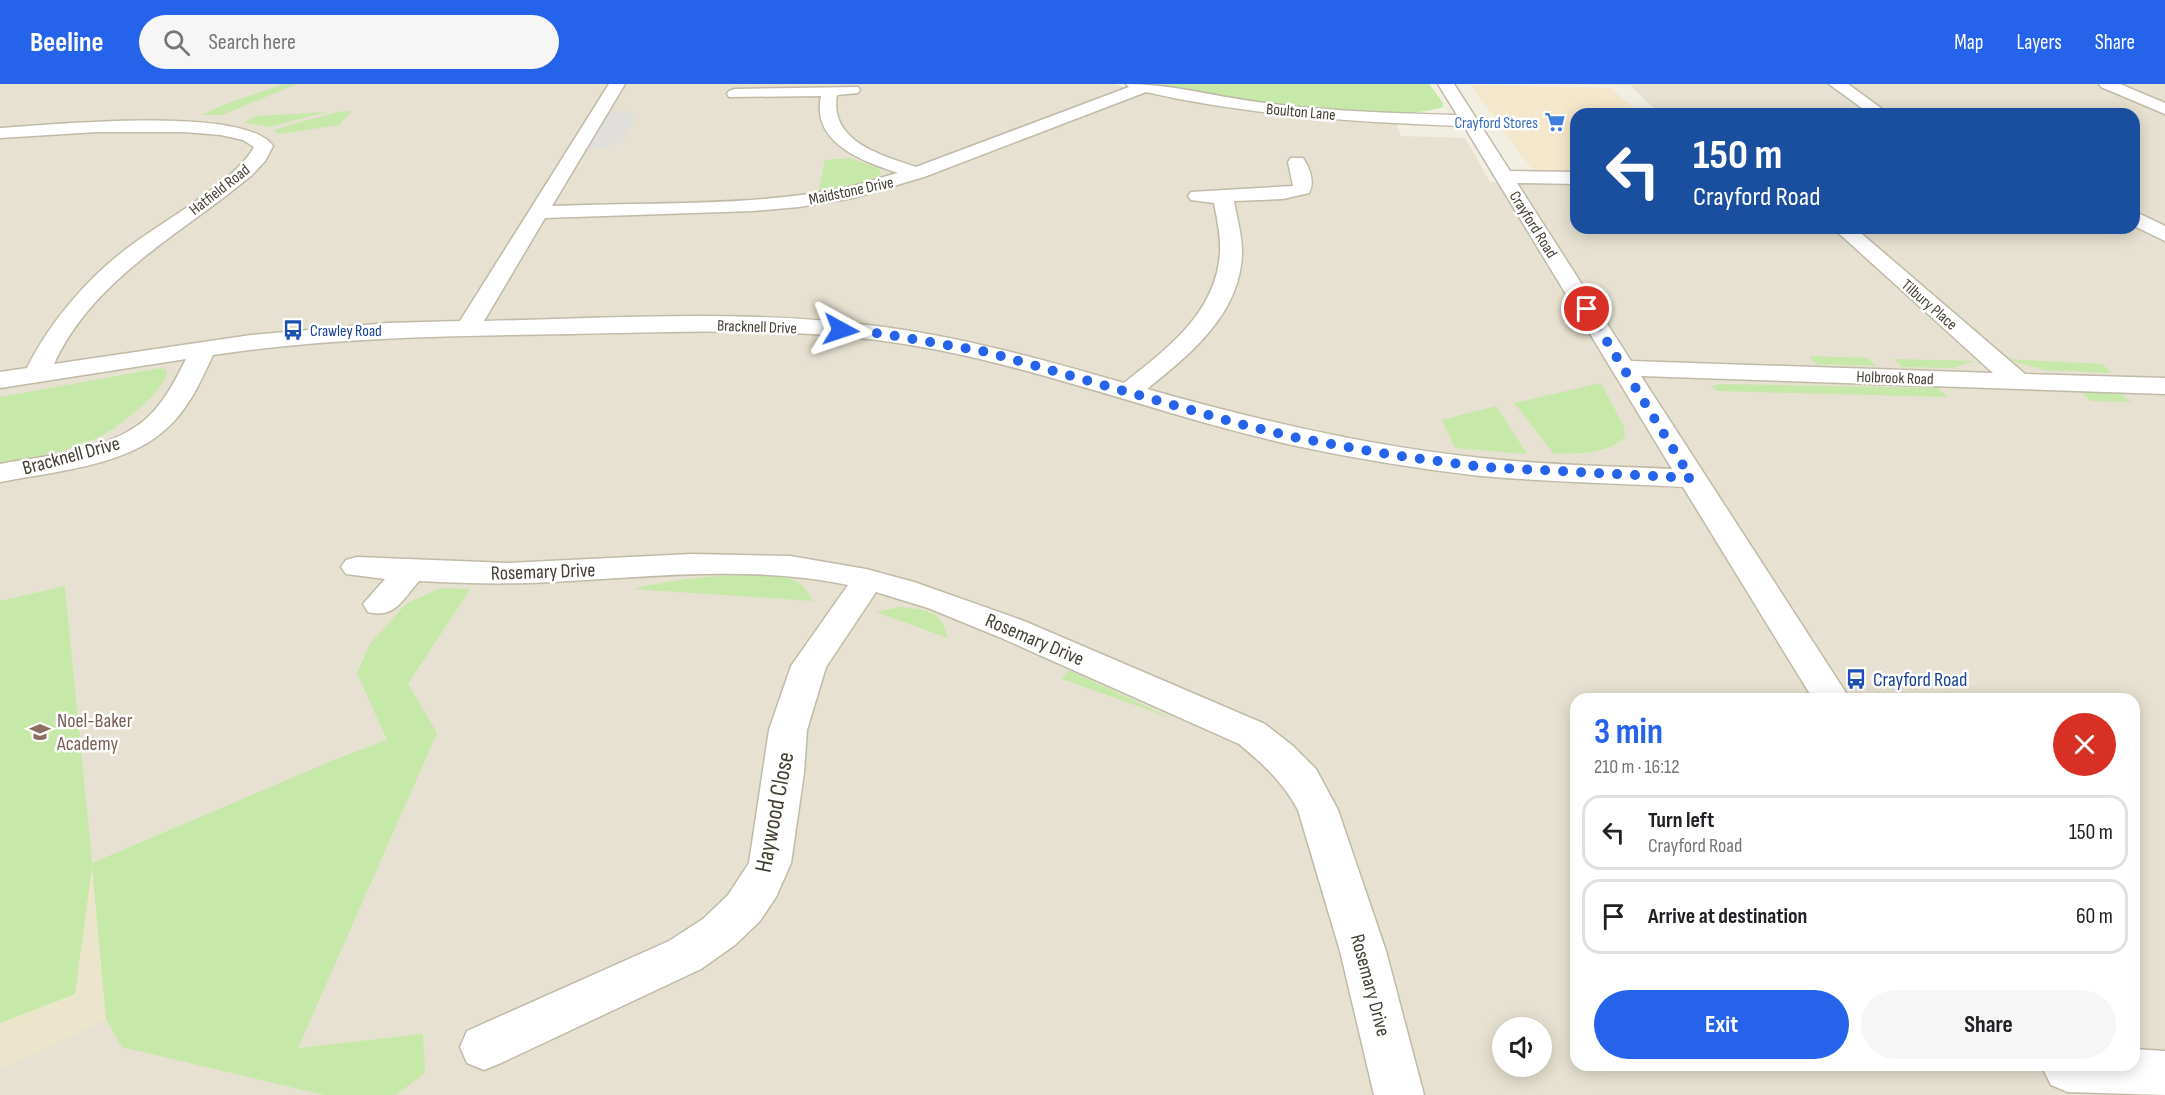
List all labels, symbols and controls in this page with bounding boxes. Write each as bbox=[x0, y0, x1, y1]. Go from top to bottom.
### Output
search box bbox=[139, 15, 559, 69]
text: Beeline bbox=[30, 26, 103, 59]
icon: search bbox=[160, 26, 193, 59]
text: Search here bbox=[208, 29, 296, 56]
text: Map bbox=[1954, 30, 1983, 55]
text: Layers bbox=[2016, 30, 2062, 55]
text: Share bbox=[2095, 30, 2135, 55]
street label: Boulton Lane bbox=[1265, 100, 1336, 125]
supermarket icon: Crayford Stores bbox=[1543, 110, 1567, 134]
place label: Crayford Stores bbox=[1454, 114, 1538, 133]
text: 150 m bbox=[1693, 130, 1782, 181]
icon: left bbox=[1594, 132, 1672, 210]
street label: Hatfield Road bbox=[186, 161, 254, 220]
street label: Maidstone Drive bbox=[807, 173, 895, 210]
text: Crayford Road bbox=[1693, 181, 1820, 213]
street label: Crayford Road bbox=[1505, 188, 1561, 262]
street label: Tilbury Place bbox=[1897, 276, 1961, 335]
pin bbox=[1561, 283, 1612, 334]
icon: arrive bbox=[1570, 292, 1603, 325]
position arrow bbox=[809, 298, 873, 362]
street label: Bracknell Drive bbox=[717, 317, 797, 338]
bus stop icon: Crawley Road bbox=[281, 318, 305, 342]
place label: Crawley Road bbox=[310, 322, 382, 341]
street label: Holbrook Road bbox=[1856, 368, 1934, 389]
street label: Bracknell Drive bbox=[20, 431, 123, 480]
street label: Rosemary Drive bbox=[490, 558, 596, 586]
street label: Rosemary Drive bbox=[982, 608, 1088, 671]
bus stop icon: Crayford Road bbox=[1844, 667, 1868, 691]
place label: Crayford Road bbox=[1873, 668, 1967, 692]
place label: Noel-Baker Academy bbox=[56, 709, 133, 756]
text: 3 min bbox=[1594, 711, 1663, 754]
button: close bbox=[2053, 713, 2116, 776]
school or university icon: Noel-Baker Academy bbox=[28, 720, 52, 744]
street label: Haywood Close bbox=[749, 749, 800, 875]
text: 210 m · 16:12 bbox=[1594, 755, 1680, 779]
text: Turn left bbox=[1648, 807, 1714, 834]
icon: left bbox=[1597, 816, 1630, 849]
text: 150 m bbox=[2069, 819, 2113, 846]
text: Crayford Road bbox=[1648, 834, 1742, 858]
icon: arrive bbox=[1597, 900, 1630, 933]
text: Arrive at destination bbox=[1648, 903, 1807, 930]
text: 60 m bbox=[2076, 903, 2113, 930]
street label: Rosemary Drive bbox=[1345, 932, 1395, 1039]
button: Exit bbox=[1594, 990, 1849, 1059]
button: Share bbox=[1861, 990, 2116, 1059]
map controls bbox=[1492, 1017, 1552, 1077]
button: sound bbox=[1492, 1017, 1552, 1077]

